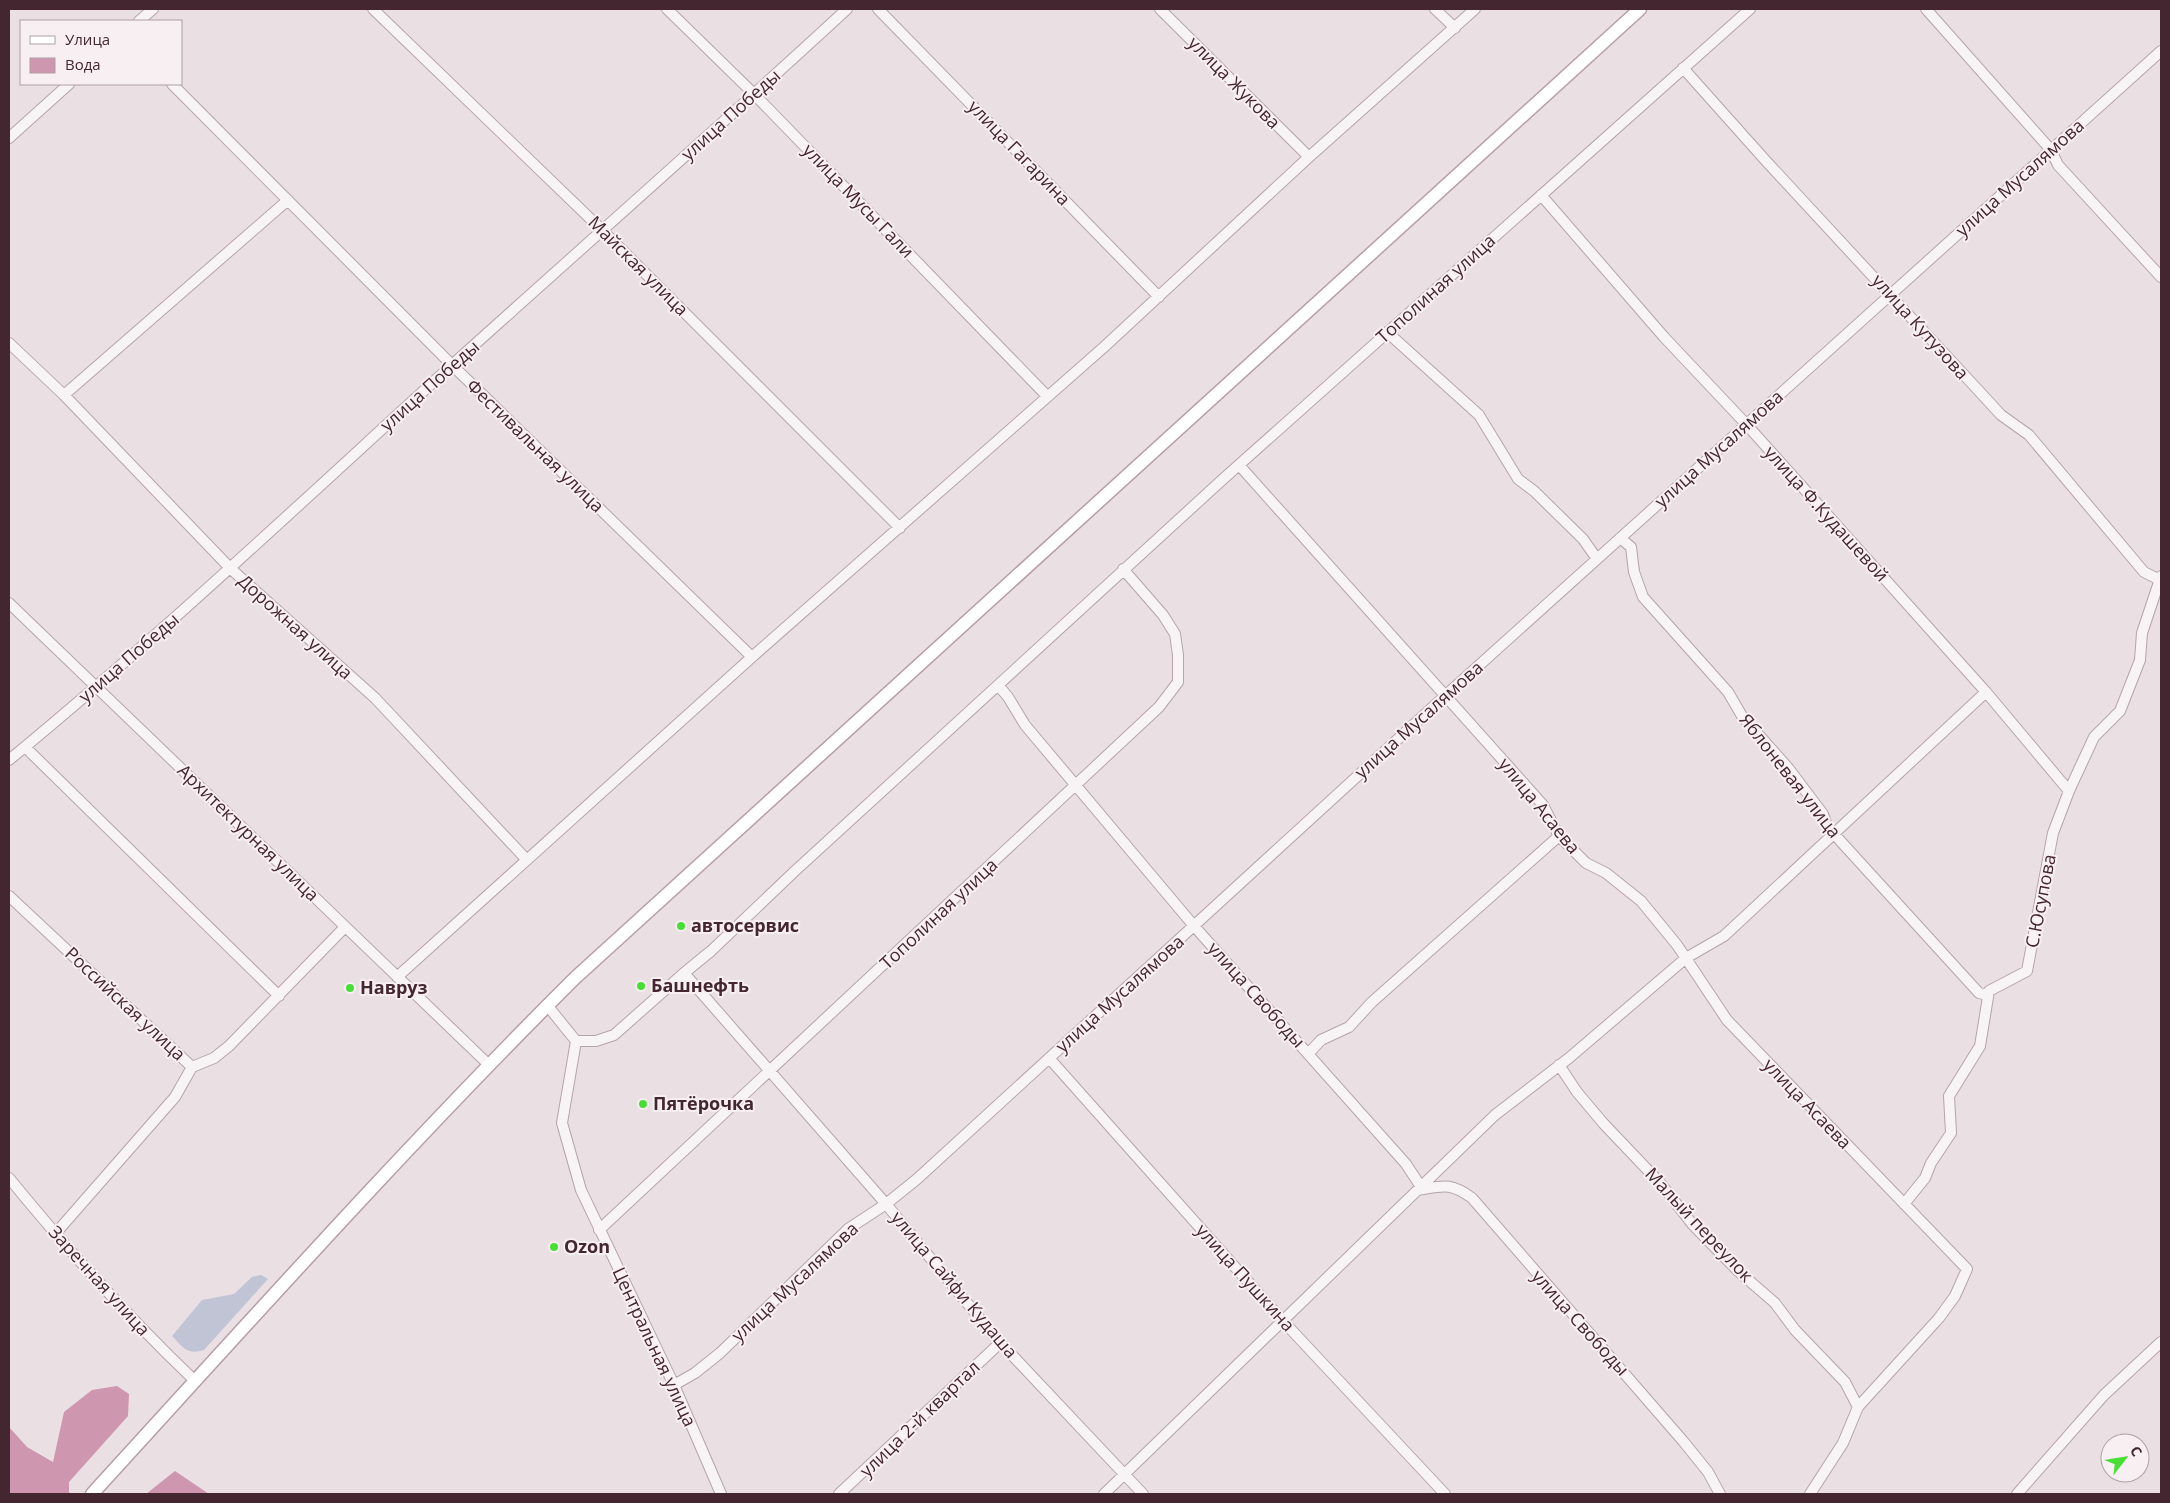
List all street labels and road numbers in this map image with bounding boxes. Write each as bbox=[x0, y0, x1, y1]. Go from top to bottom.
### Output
street label: улица Жукова bbox=[1183, 31, 1286, 134]
street label: улица Победы bbox=[676, 63, 785, 165]
street label: улица Гагарина bbox=[963, 94, 1076, 210]
street label: улица Мусалямова bbox=[1950, 113, 2089, 241]
street label: улица Мусы Гали bbox=[798, 138, 920, 263]
street label: Майская улица bbox=[583, 210, 694, 321]
street label: Тополиная улица bbox=[1371, 228, 1500, 348]
street label: улица Кутузова bbox=[1867, 268, 1975, 384]
street label: улица Победы bbox=[375, 334, 484, 436]
street label: Фестивальная улица bbox=[462, 373, 610, 517]
street label: улица Мусалямова bbox=[1649, 384, 1788, 512]
street label: улица Ф.Кудашевой bbox=[1759, 440, 1894, 586]
street label: Дорожная улица bbox=[233, 568, 358, 684]
street label: улица Победы bbox=[73, 607, 184, 708]
street label: улица Мусалямова bbox=[1349, 655, 1488, 783]
street label: Яблоневая улица bbox=[1735, 708, 1847, 843]
street label: улица Асаева bbox=[1494, 752, 1586, 858]
street label: Архитектурная улица bbox=[173, 758, 325, 906]
street label: Тополиная улица bbox=[874, 852, 1002, 974]
street label: С.Юсупова bbox=[2019, 852, 2061, 950]
street label: улица Мусалямова bbox=[1050, 929, 1189, 1057]
street label: улица Свободы bbox=[1203, 936, 1311, 1052]
street label: Российская улица bbox=[60, 941, 191, 1065]
street label: улица Асаева bbox=[1758, 1053, 1857, 1154]
street label: Малый переулок bbox=[1640, 1162, 1760, 1287]
street label: улица Сайфи Кудаша bbox=[886, 1206, 1023, 1363]
street label: улица Мусалямова bbox=[726, 1216, 863, 1346]
street label: улица Пушкина bbox=[1191, 1218, 1300, 1336]
street label: Заречная улица bbox=[44, 1220, 156, 1341]
street label: Центральная улица bbox=[607, 1263, 702, 1430]
street label: улица Свободы bbox=[1527, 1264, 1635, 1380]
street label: улица 2-й квартал bbox=[854, 1355, 985, 1482]

